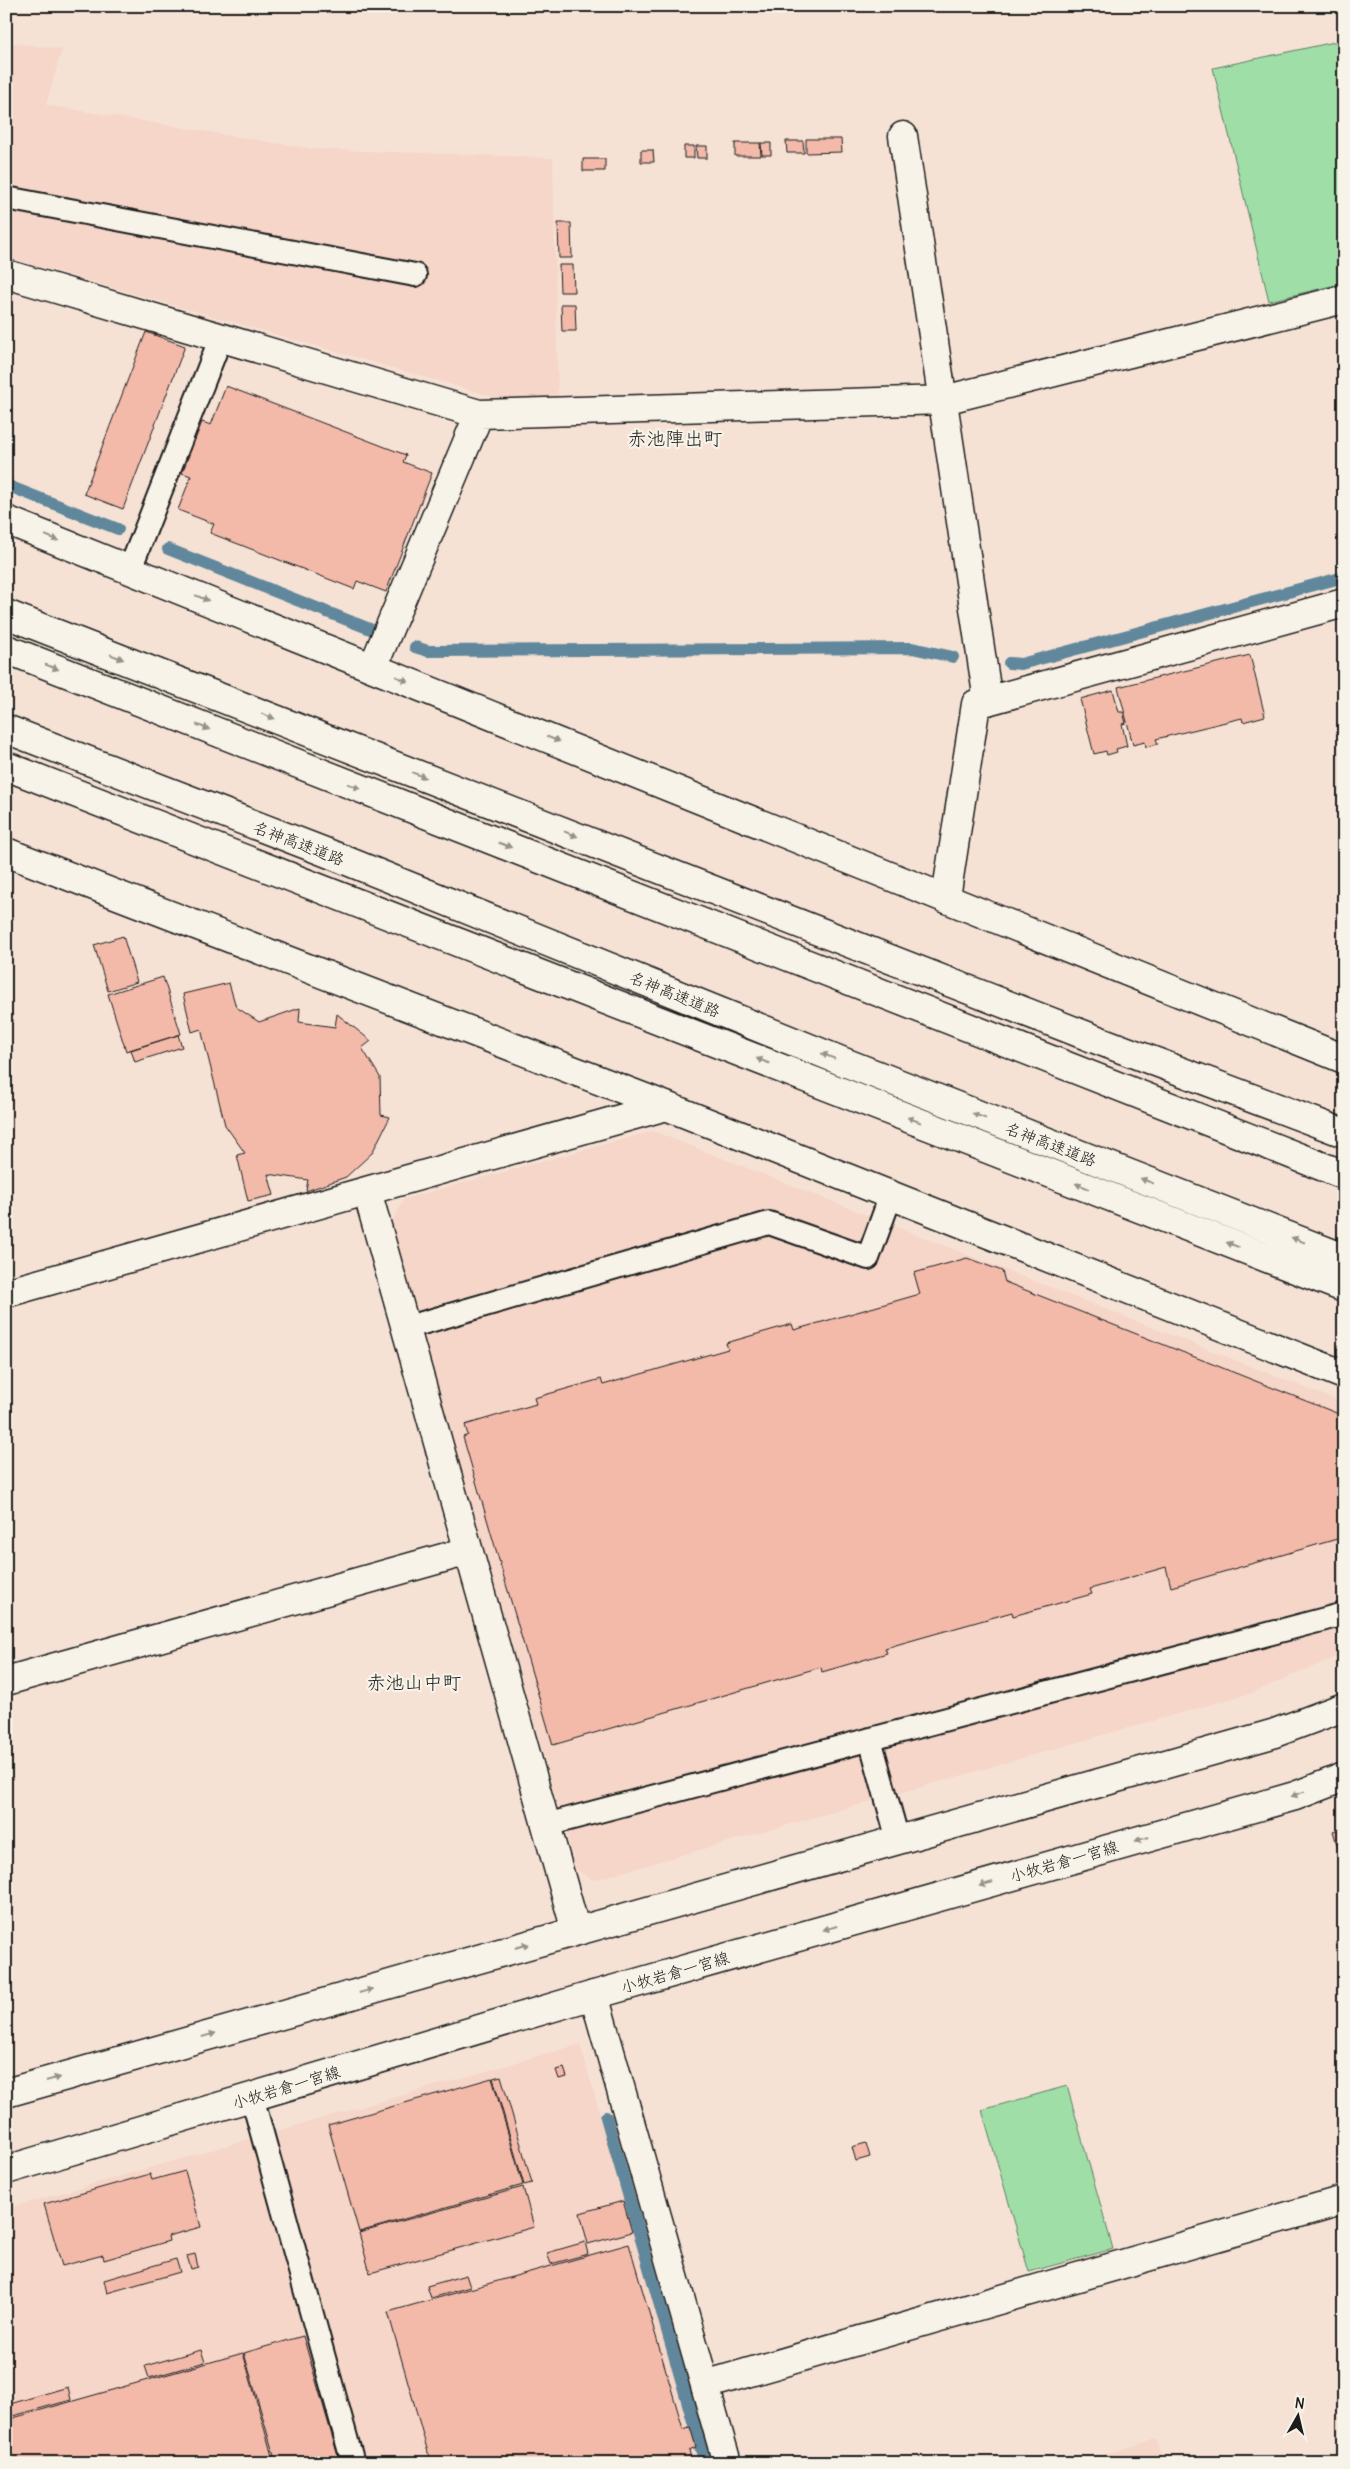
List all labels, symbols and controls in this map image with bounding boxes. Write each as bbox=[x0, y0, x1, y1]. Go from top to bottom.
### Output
district label: 赤池陣出町 bbox=[627, 426, 723, 450]
one-way arrow bbox=[44, 535, 59, 542]
one-way arrow bbox=[195, 595, 209, 603]
one-way arrow bbox=[110, 653, 125, 661]
one-way arrow bbox=[44, 664, 59, 671]
one-way arrow bbox=[395, 675, 409, 683]
one-way arrow bbox=[261, 712, 276, 720]
one-way arrow bbox=[196, 723, 210, 731]
one-way arrow bbox=[545, 736, 560, 743]
one-way arrow bbox=[412, 772, 427, 779]
one-way arrow bbox=[347, 782, 362, 790]
street label: 名神高速道路 bbox=[251, 816, 347, 870]
one-way arrow bbox=[564, 831, 578, 839]
one-way arrow bbox=[498, 842, 512, 850]
street label: 名神高速道路 bbox=[627, 967, 723, 1021]
one-way arrow bbox=[820, 1052, 835, 1060]
one-way arrow bbox=[755, 1057, 770, 1064]
one-way arrow bbox=[972, 1111, 987, 1119]
one-way arrow bbox=[907, 1116, 921, 1124]
street label: 名神高速道路 bbox=[1003, 1117, 1099, 1171]
one-way arrow bbox=[1139, 1177, 1154, 1185]
one-way arrow bbox=[1074, 1182, 1089, 1190]
one-way arrow bbox=[1291, 1236, 1306, 1244]
one-way arrow bbox=[1225, 1241, 1240, 1249]
district label: 赤池山中町 bbox=[366, 1670, 462, 1694]
one-way arrow bbox=[1291, 1791, 1306, 1798]
street label: 小牧岩倉一宮線 bbox=[1007, 1836, 1121, 1886]
one-way arrow bbox=[1135, 1836, 1150, 1844]
one-way arrow bbox=[978, 1880, 993, 1888]
one-way arrow bbox=[822, 1925, 837, 1933]
one-way arrow bbox=[515, 1942, 530, 1950]
street label: 小牧岩倉一宮線 bbox=[618, 1947, 732, 1997]
one-way arrow bbox=[358, 1986, 373, 1994]
one-way arrow bbox=[202, 2030, 217, 2038]
street label: 小牧岩倉一宮線 bbox=[230, 2061, 342, 2113]
one-way arrow bbox=[46, 2075, 61, 2083]
north arrow bbox=[1272, 2392, 1322, 2442]
text: N bbox=[1294, 2394, 1306, 2413]

